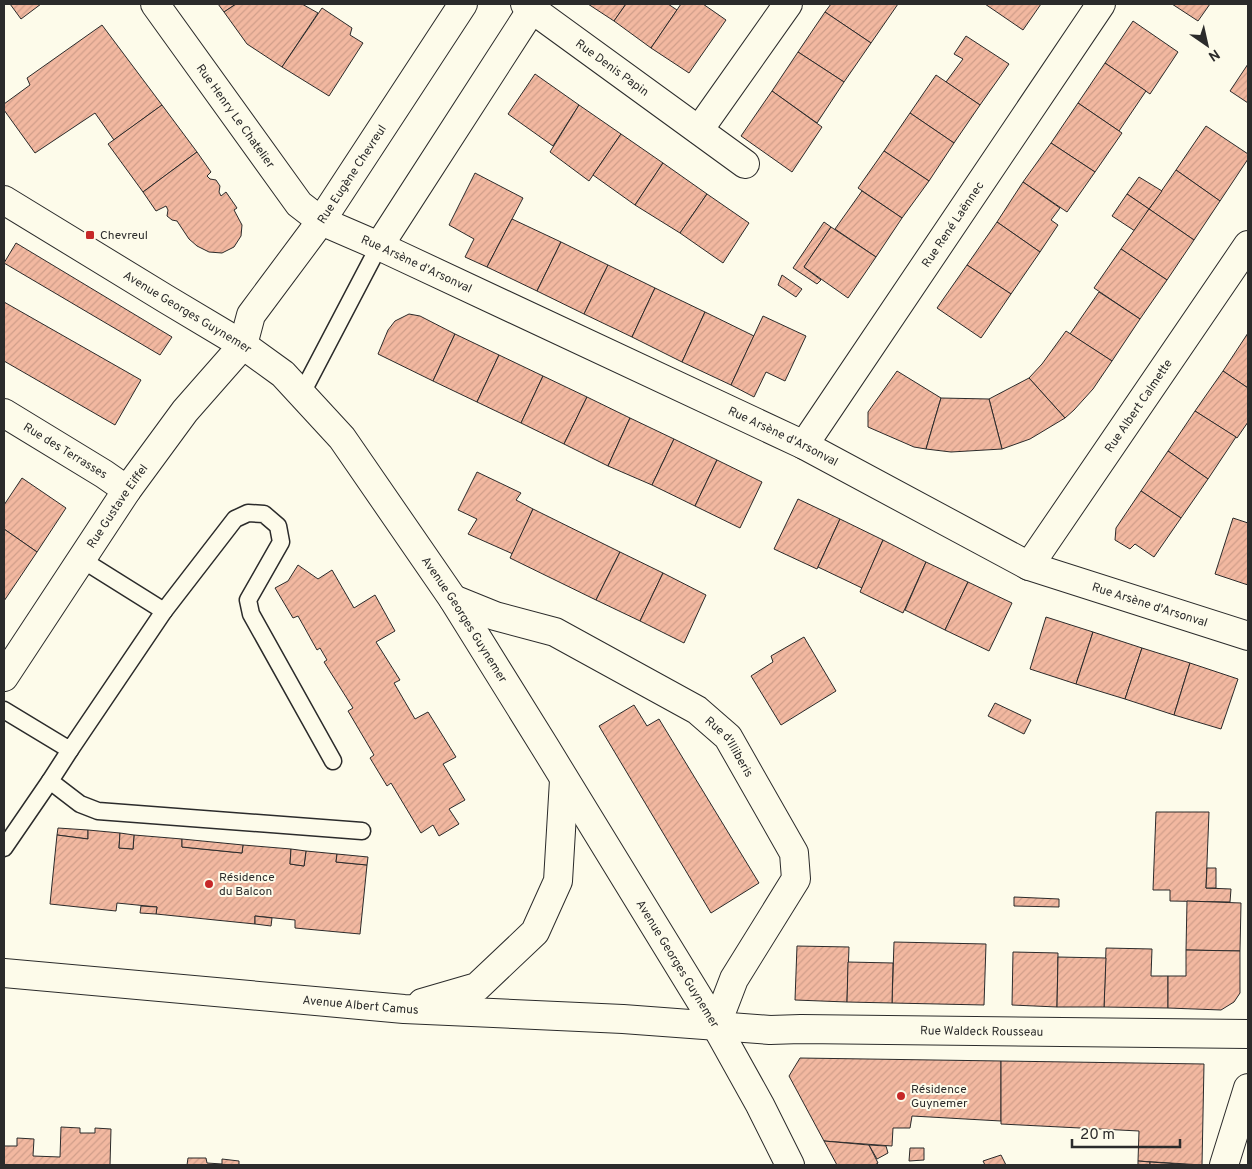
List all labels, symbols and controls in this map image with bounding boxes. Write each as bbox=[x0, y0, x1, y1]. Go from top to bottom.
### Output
north arrow bbox=[1182, 20, 1232, 70]
street label: Rue Denis Papin bbox=[572, 36, 652, 100]
text: N bbox=[1205, 45, 1222, 64]
street label: Rue Henry Le Chatelier bbox=[192, 61, 278, 172]
street label: Rue Eugène Chevreul bbox=[314, 122, 391, 227]
street label: Rue René Laënnec bbox=[919, 179, 988, 271]
place label: Chevreul bbox=[100, 228, 148, 244]
marker: Chevreul bbox=[84, 229, 96, 241]
street label: Rue Arsène d'Arsonval bbox=[358, 232, 474, 297]
street label: Avenue Georges Guynemer bbox=[120, 268, 255, 358]
street label: Rue Albert Calmette bbox=[1102, 357, 1177, 456]
street label: Rue Arsène d'Arsonval bbox=[725, 403, 840, 471]
street label: Rue des Terrasses bbox=[20, 420, 110, 483]
street label: Rue Gustave Eiffel bbox=[84, 461, 152, 552]
street label: Avenue Georges Guynemer bbox=[417, 554, 510, 686]
street label: Rue Arsène d'Arsonval bbox=[1090, 580, 1209, 632]
street label: Rue d'Illiberis bbox=[701, 713, 756, 780]
place label: Résidence du Balcon bbox=[219, 870, 275, 900]
marker: Résidence du Balcon bbox=[203, 878, 215, 890]
street label: Avenue Georges Guynemer bbox=[632, 897, 722, 1031]
street label: Avenue Albert Camus bbox=[302, 993, 419, 1019]
street label: Rue Waldeck Rousseau bbox=[920, 1023, 1043, 1041]
place label: Résidence Guynemer bbox=[911, 1082, 968, 1112]
marker: Résidence Guynemer bbox=[895, 1090, 907, 1102]
scale bar bbox=[1072, 1116, 1180, 1148]
text: 20 m bbox=[1080, 1126, 1115, 1145]

